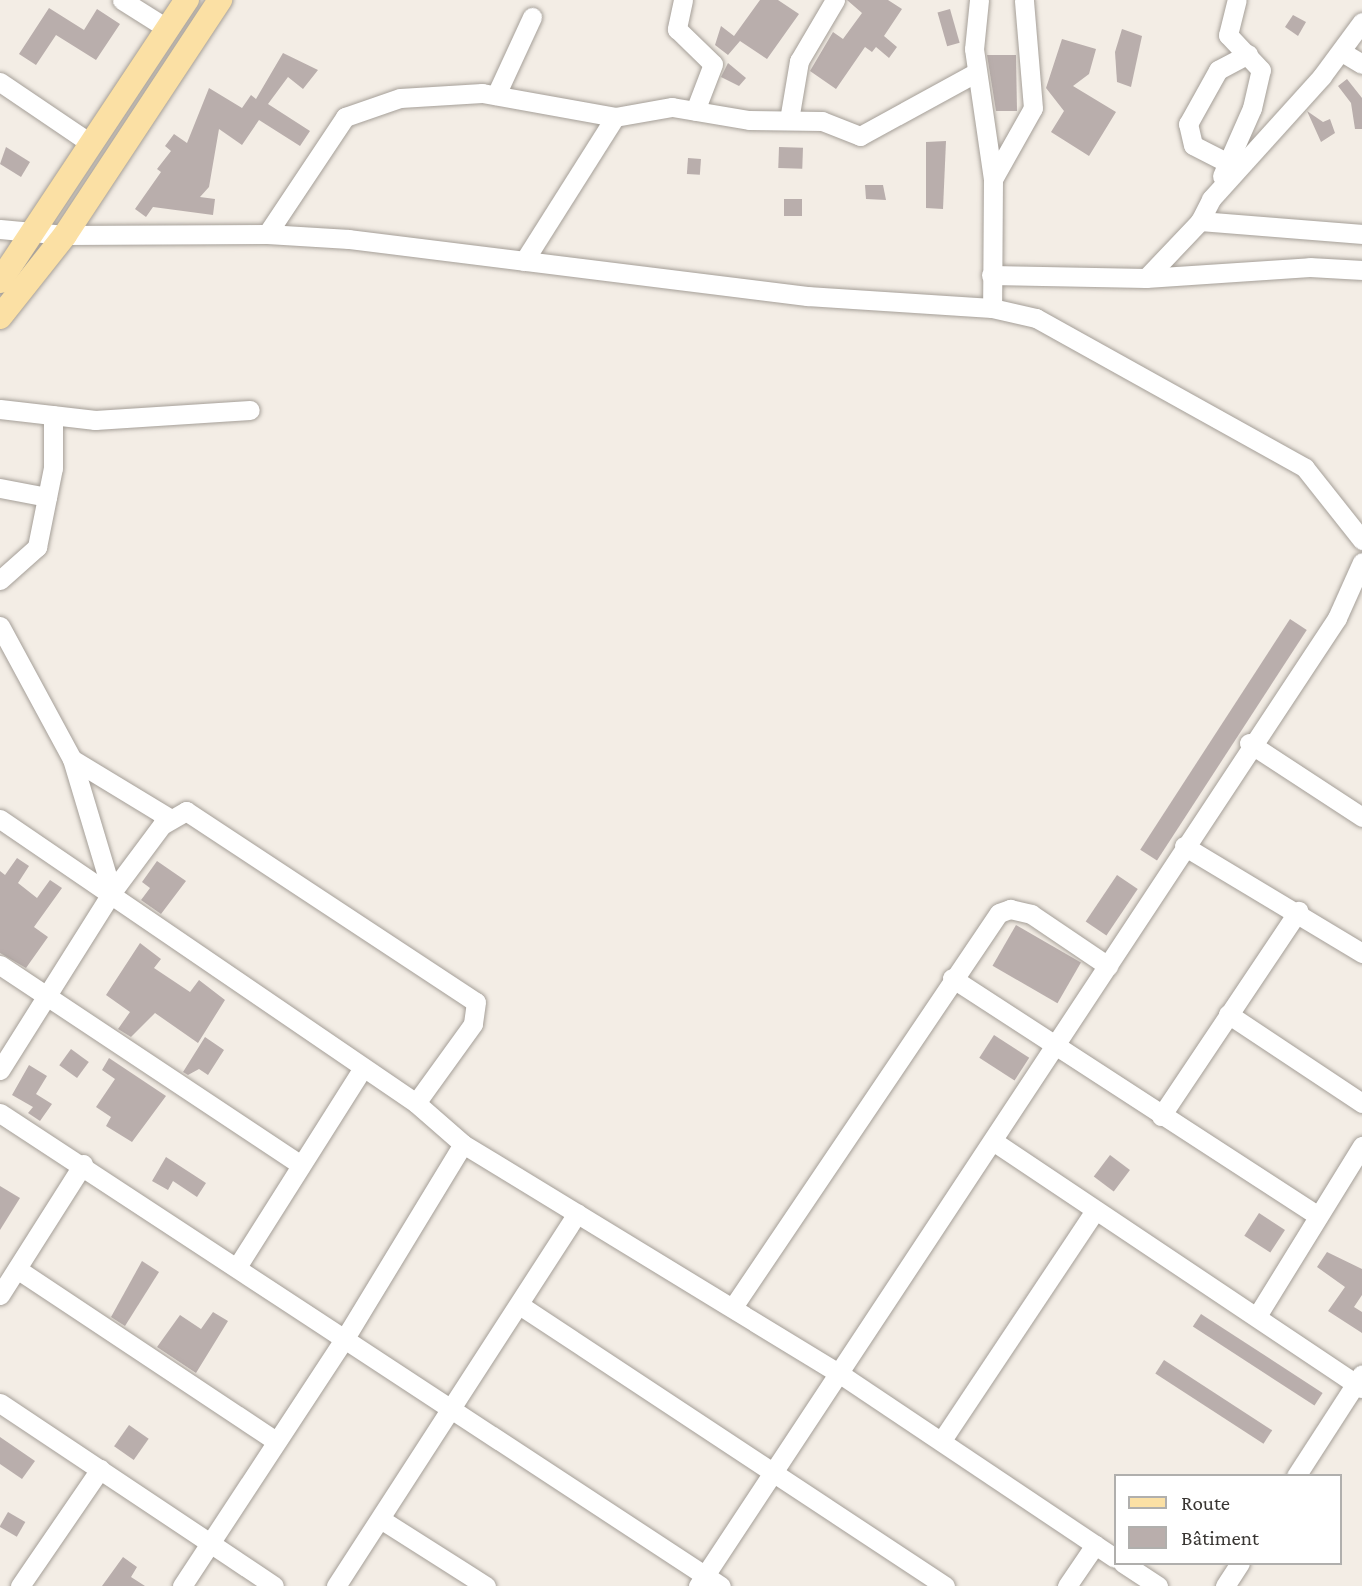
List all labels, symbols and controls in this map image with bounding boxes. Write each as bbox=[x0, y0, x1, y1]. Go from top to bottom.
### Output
legend bbox=[1114, 1474, 1341, 1565]
text: Route bbox=[1181, 1491, 1230, 1515]
text: Bâtiment bbox=[1181, 1526, 1259, 1550]

